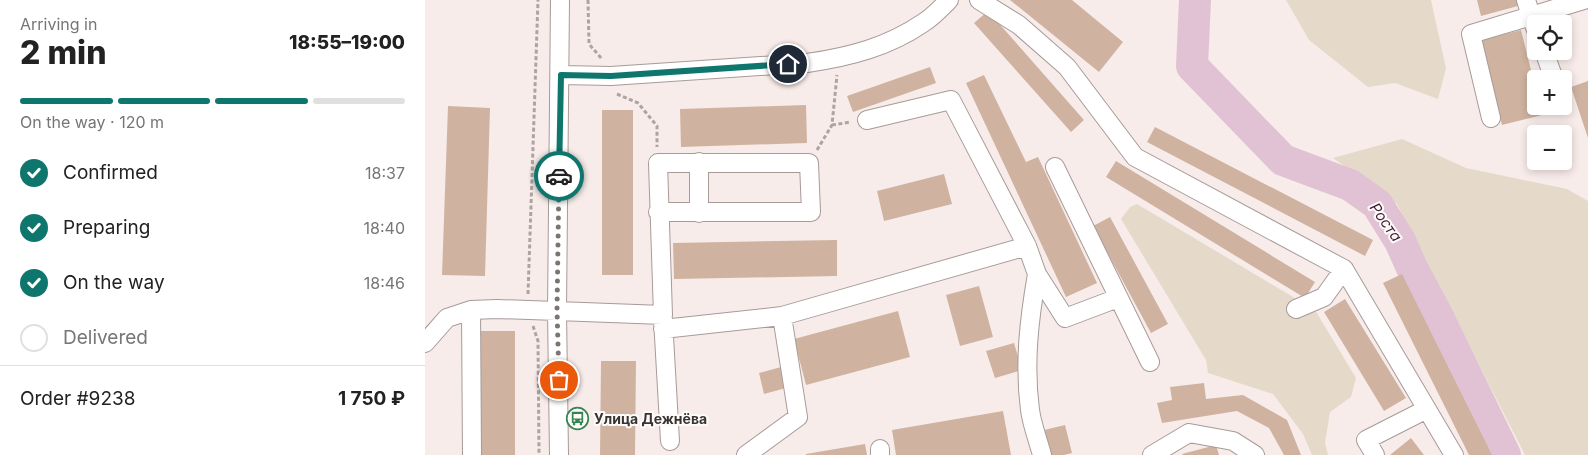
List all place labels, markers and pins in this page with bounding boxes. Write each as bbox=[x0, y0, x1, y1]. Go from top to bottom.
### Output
pin bbox=[767, 43, 809, 85]
pin bbox=[538, 359, 580, 401]
bus stop icon: Улица Дежнёва bbox=[566, 406, 590, 430]
place label: Улица Дежнёва bbox=[594, 410, 707, 427]

